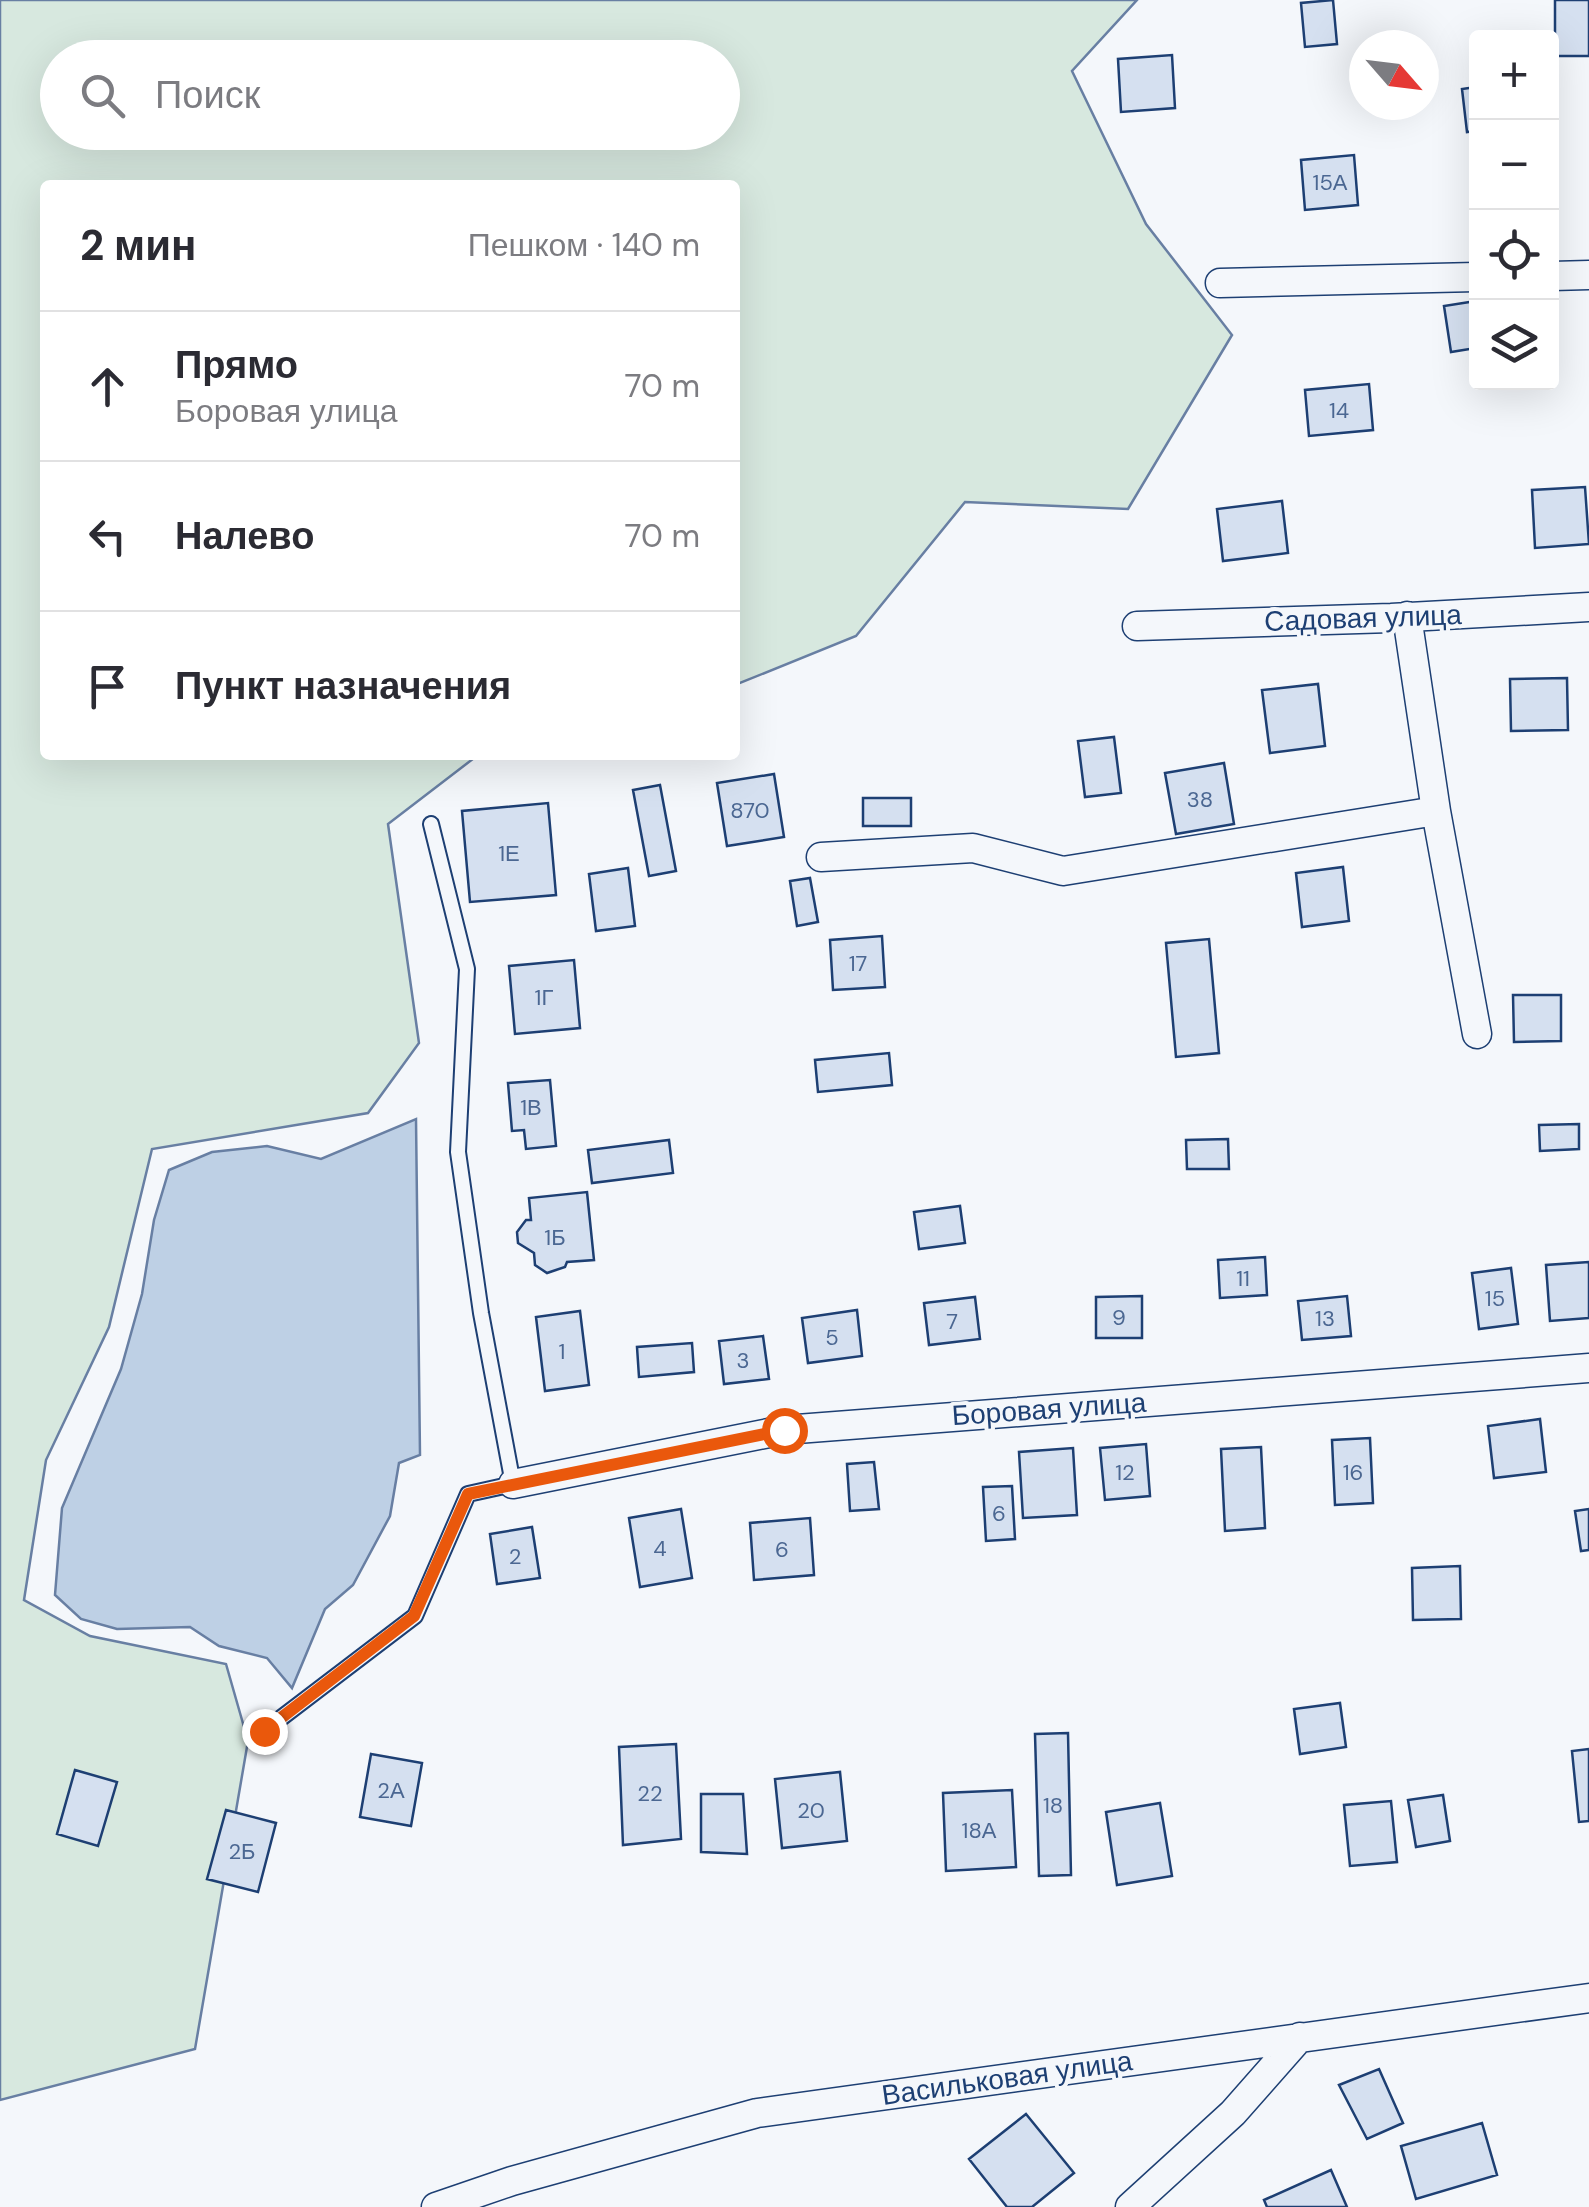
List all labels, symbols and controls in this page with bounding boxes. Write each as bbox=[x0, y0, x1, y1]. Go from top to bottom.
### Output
north arrow bbox=[1349, 30, 1439, 120]
map controls bbox=[1469, 30, 1559, 390]
button: + bbox=[1469, 30, 1559, 120]
search box bbox=[40, 40, 740, 150]
icon: search bbox=[75, 68, 130, 123]
text: Поиск bbox=[155, 70, 260, 120]
button: − bbox=[1469, 120, 1559, 210]
house number: 15А bbox=[1313, 168, 1348, 197]
button: locate bbox=[1469, 210, 1559, 300]
text: 2 мин bbox=[80, 218, 196, 273]
text: Пешком · 140 m bbox=[468, 224, 700, 266]
button: layers bbox=[1469, 300, 1559, 390]
text: Прямо bbox=[175, 340, 298, 390]
icon: ahead bbox=[80, 359, 135, 414]
text: 70 m bbox=[624, 365, 700, 407]
text: Боровая улица bbox=[175, 390, 398, 432]
house number: 14 bbox=[1329, 396, 1349, 425]
icon: left bbox=[80, 509, 135, 564]
text: Налево bbox=[175, 511, 314, 561]
text: 70 m bbox=[624, 515, 700, 557]
street label: Садовая улица bbox=[1264, 596, 1463, 640]
icon: arrive bbox=[80, 659, 135, 714]
text: Пункт назначения bbox=[175, 661, 511, 711]
house number: 38 bbox=[1187, 785, 1213, 814]
house number: 870 bbox=[730, 796, 770, 825]
house number: 1Е bbox=[498, 839, 520, 868]
house number: 17 bbox=[849, 949, 867, 978]
house number: 1Г bbox=[535, 983, 553, 1012]
house number: 1В bbox=[520, 1093, 542, 1122]
house number: 1Б bbox=[544, 1223, 566, 1252]
house number: 11 bbox=[1236, 1264, 1250, 1293]
house number: 15 bbox=[1485, 1284, 1505, 1313]
house number: 9 bbox=[1112, 1303, 1126, 1332]
house number: 13 bbox=[1315, 1304, 1335, 1333]
house number: 7 bbox=[946, 1307, 958, 1336]
house number: 5 bbox=[825, 1323, 839, 1352]
house number: 1 bbox=[559, 1337, 565, 1366]
house number: 3 bbox=[736, 1346, 750, 1375]
street label: Боровая улица bbox=[951, 1384, 1148, 1434]
route start bbox=[762, 1408, 808, 1454]
house number: 12 bbox=[1115, 1458, 1135, 1487]
house number: 16 bbox=[1343, 1458, 1363, 1487]
house number: 6 bbox=[992, 1499, 1006, 1528]
house number: 4 bbox=[653, 1534, 667, 1563]
house number: 6 bbox=[775, 1535, 789, 1564]
house number: 2 bbox=[509, 1542, 521, 1571]
route end bbox=[242, 1709, 288, 1755]
house number: 2А bbox=[377, 1776, 405, 1805]
house number: 22 bbox=[637, 1779, 663, 1808]
house number: 18 bbox=[1043, 1791, 1063, 1820]
house number: 20 bbox=[797, 1796, 825, 1825]
house number: 18А bbox=[962, 1816, 997, 1845]
house number: 2Б bbox=[228, 1837, 256, 1866]
street label: Васильковая улица bbox=[879, 2042, 1135, 2114]

